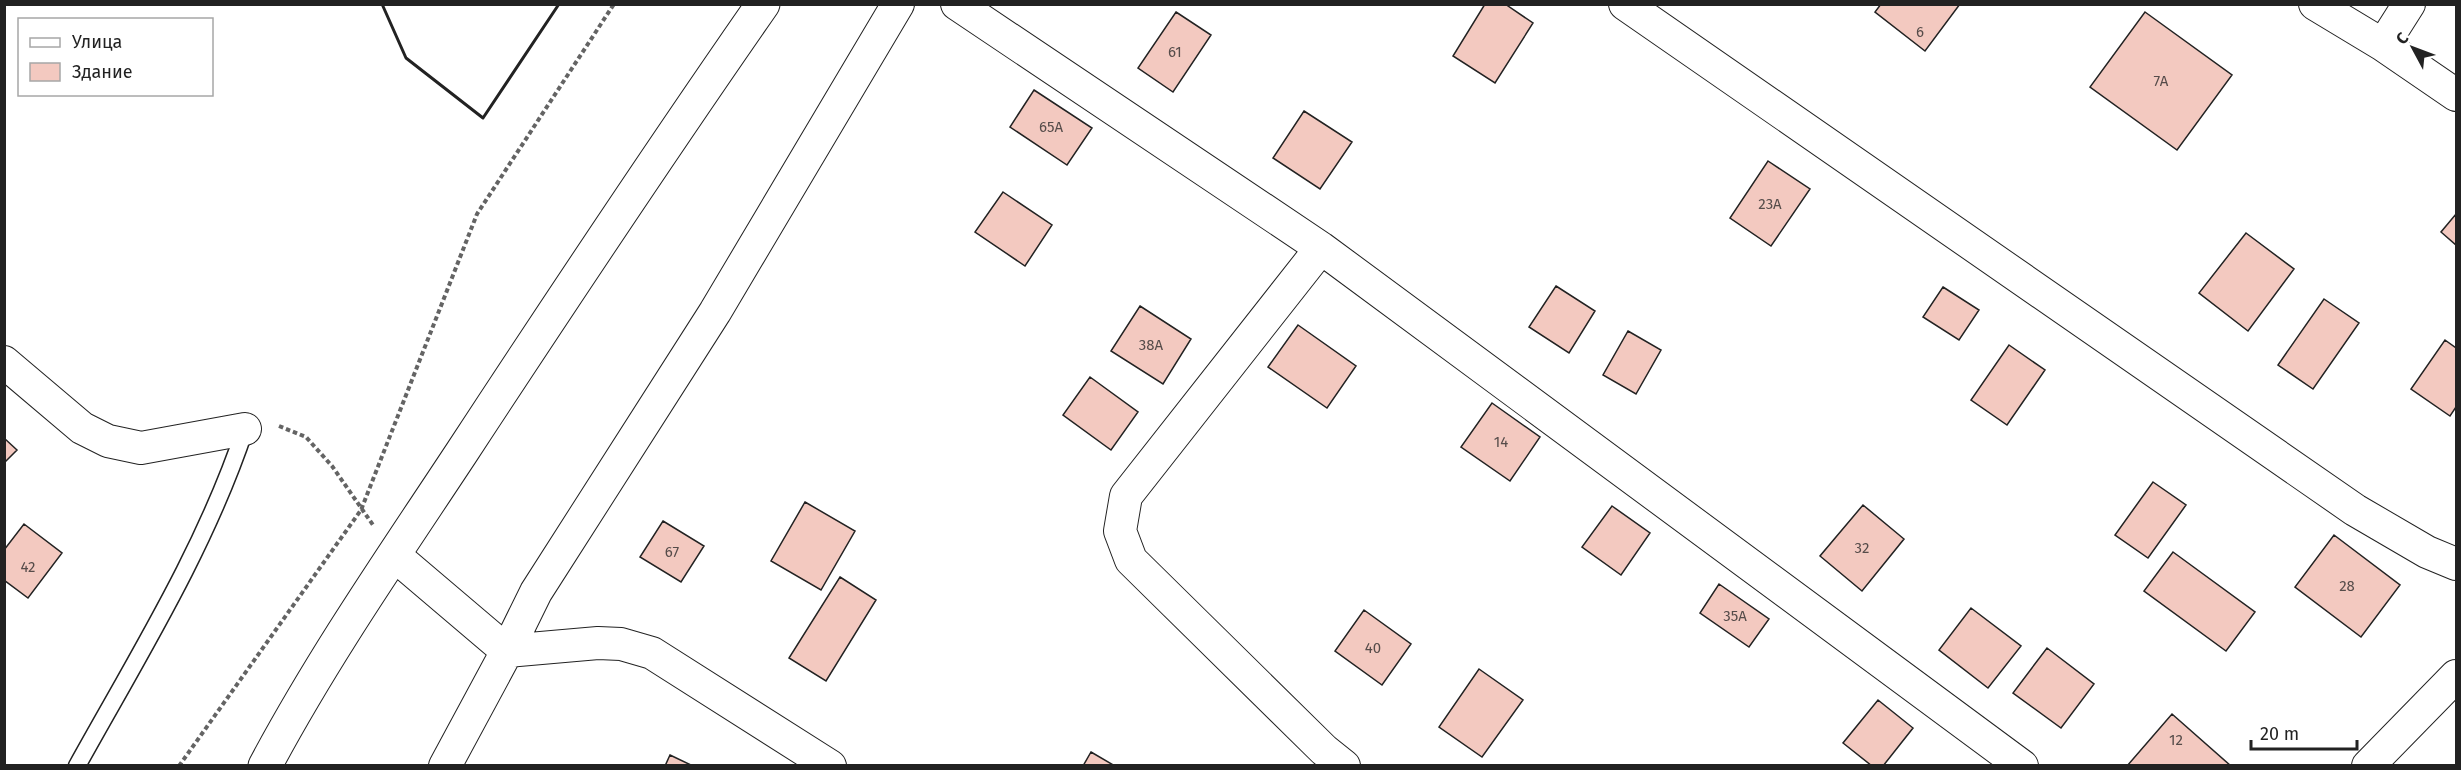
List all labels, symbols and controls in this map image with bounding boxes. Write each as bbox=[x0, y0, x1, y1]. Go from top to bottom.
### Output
legend bbox=[18, 18, 213, 96]
north arrow bbox=[2383, 18, 2443, 78]
house number: 6 bbox=[1916, 23, 1924, 41]
text: С bbox=[2392, 28, 2413, 48]
text: Улица bbox=[72, 31, 122, 53]
house number: 61 bbox=[1168, 43, 1182, 61]
text: Здание bbox=[72, 61, 133, 83]
house number: 7А bbox=[2154, 72, 2169, 90]
house number: 65А bbox=[1039, 118, 1063, 136]
house number: 23А bbox=[1758, 195, 1782, 213]
house number: 38А bbox=[1139, 336, 1164, 354]
house number: 14 bbox=[1494, 433, 1508, 451]
house number: 32 bbox=[1855, 539, 1869, 557]
house number: 67 bbox=[665, 543, 679, 561]
house number: 42 bbox=[20, 558, 36, 576]
house number: 28 bbox=[2339, 577, 2355, 595]
house number: 35А bbox=[1723, 607, 1747, 625]
house number: 40 bbox=[1365, 639, 1381, 657]
scale bar bbox=[2251, 713, 2358, 751]
text: 20 m bbox=[2260, 723, 2299, 745]
house number: 12 bbox=[2169, 731, 2183, 749]

